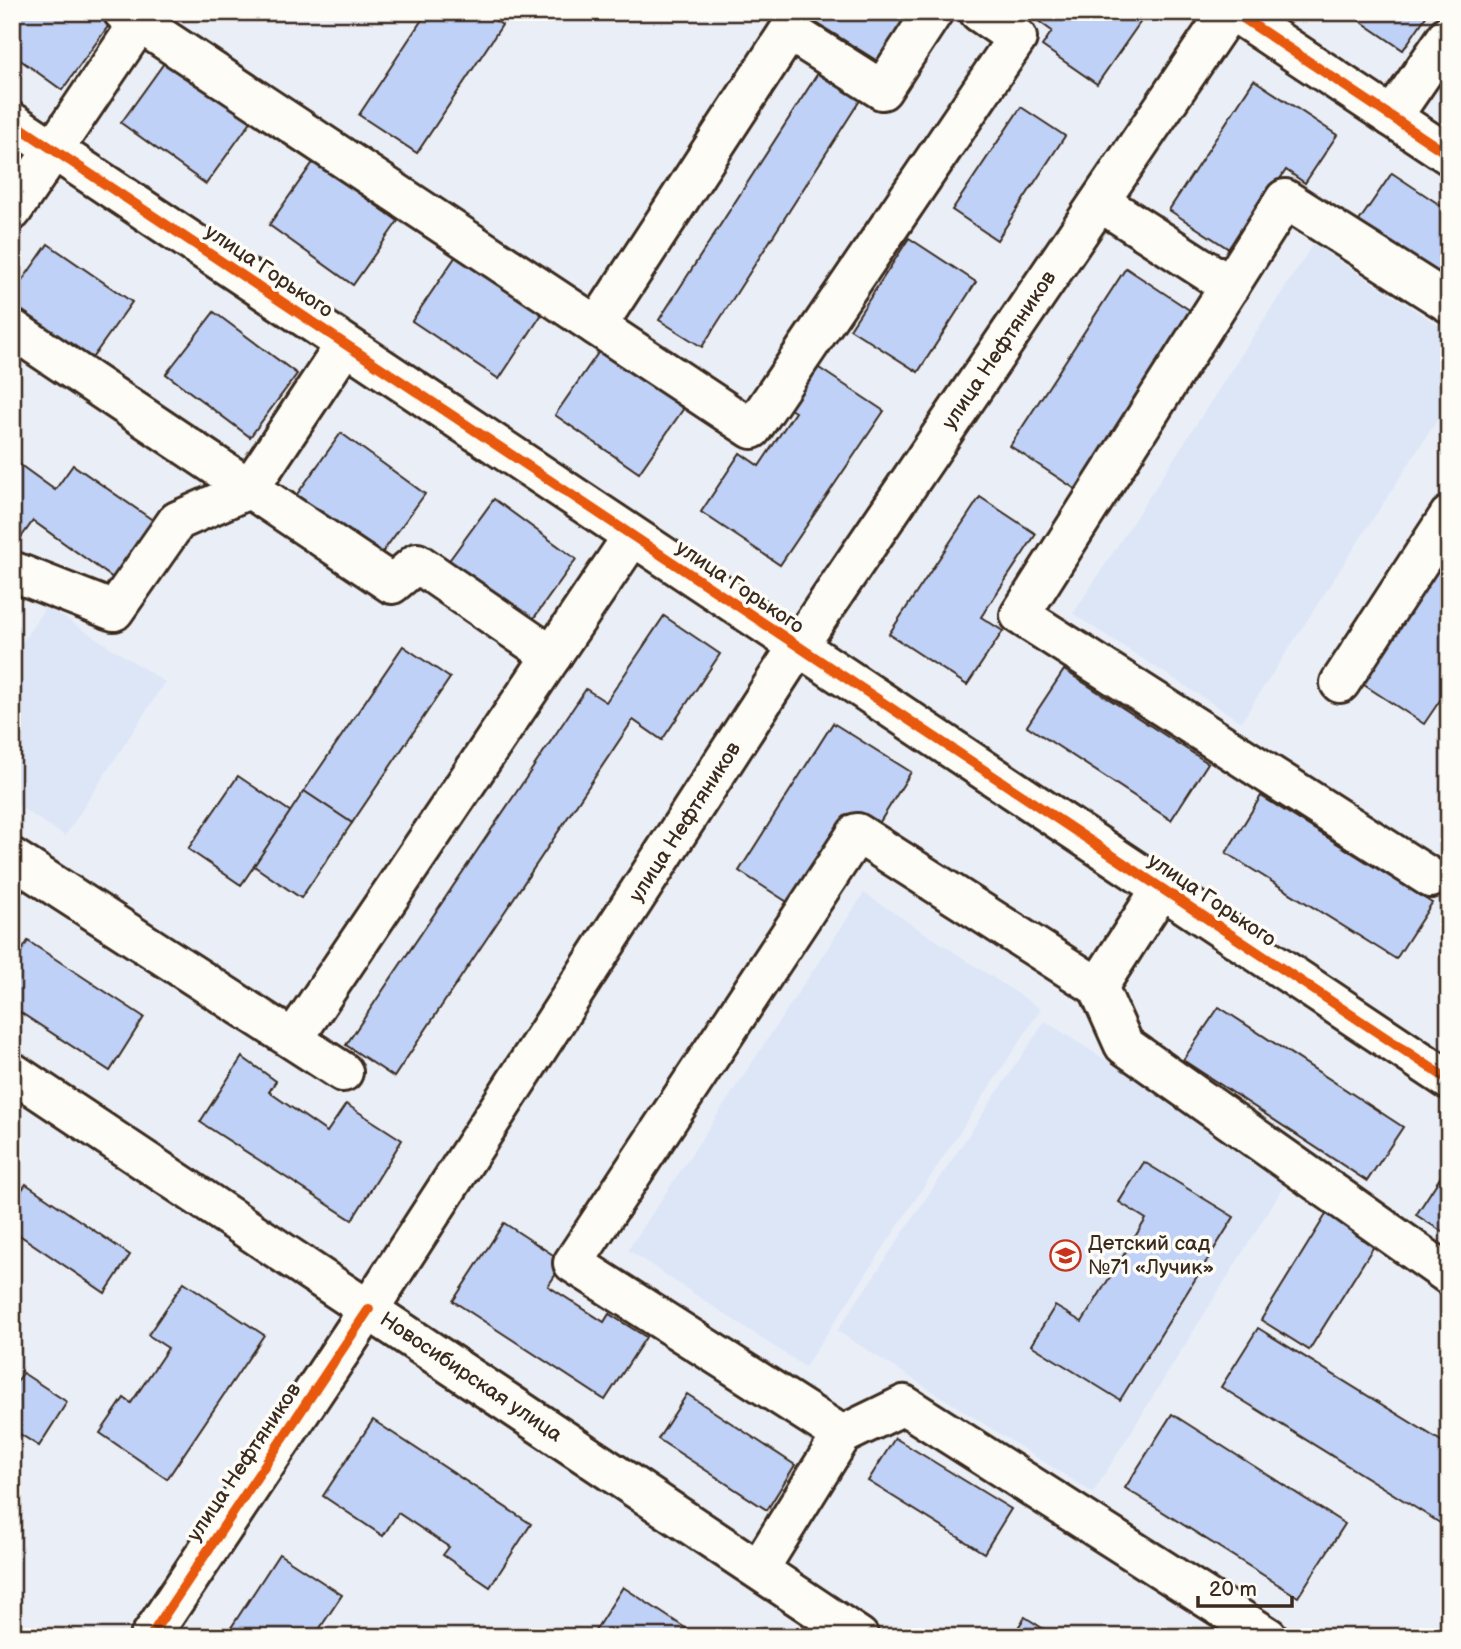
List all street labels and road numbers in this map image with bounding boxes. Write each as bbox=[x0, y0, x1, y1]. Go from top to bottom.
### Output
street label: улица Горького bbox=[200, 219, 338, 323]
street label: улица Нефтяников bbox=[937, 266, 1061, 434]
street label: улица Горького bbox=[671, 535, 809, 639]
street label: улица Нефтяников bbox=[624, 737, 746, 907]
street label: улица Горького bbox=[1143, 848, 1281, 952]
street label: Новосибирская улица bbox=[375, 1307, 567, 1448]
street label: улица Нефтяников bbox=[182, 1378, 306, 1546]

